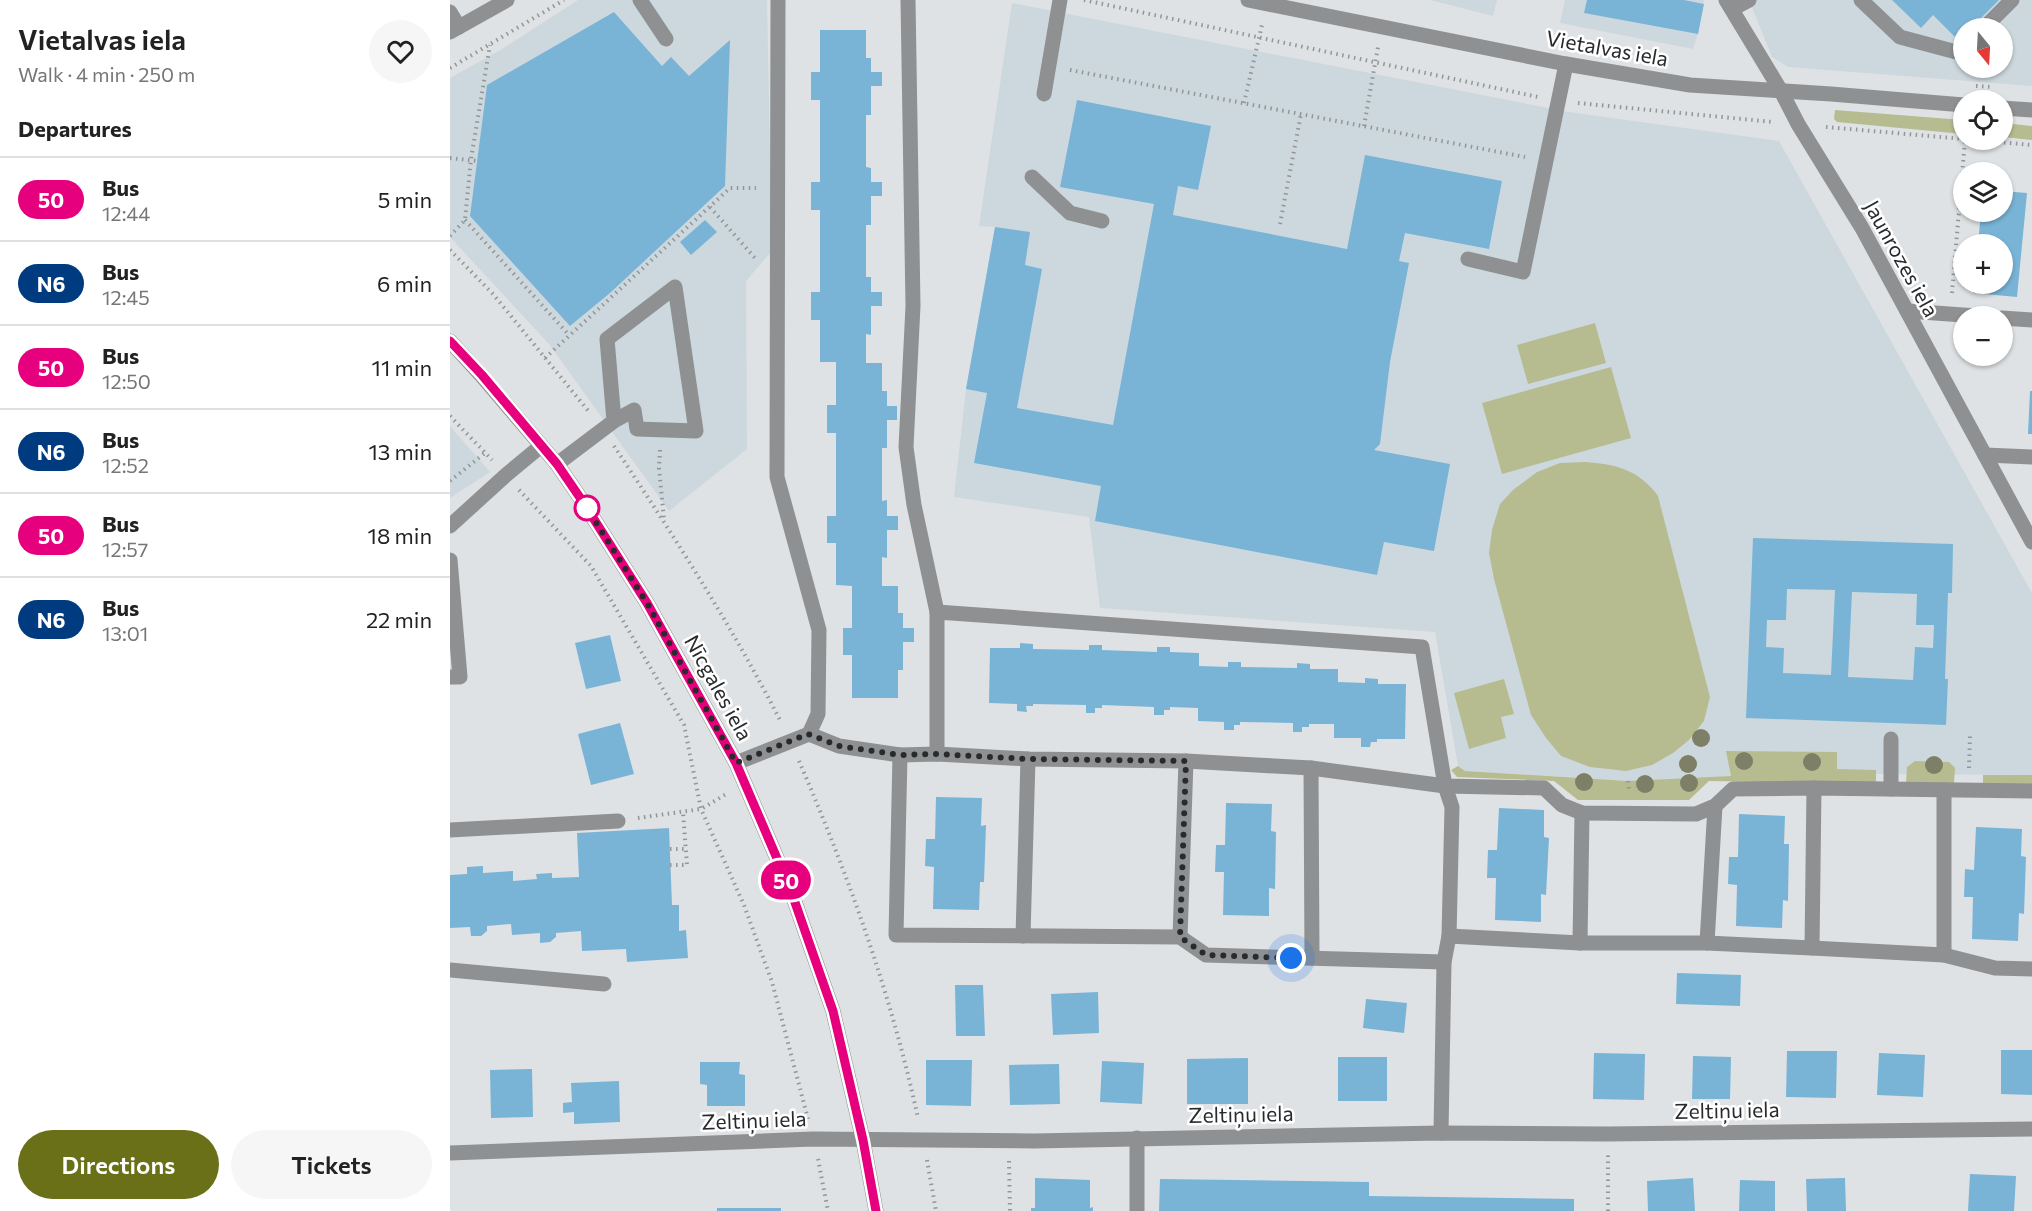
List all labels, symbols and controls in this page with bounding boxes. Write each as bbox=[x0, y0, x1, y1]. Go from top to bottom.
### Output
north arrow bbox=[1953, 18, 2013, 78]
map controls bbox=[1953, 18, 2013, 366]
button: heart bbox=[369, 20, 432, 83]
text: Vietalvas iela bbox=[18, 22, 186, 56]
street label: Vietalvas iela bbox=[1544, 24, 1670, 71]
text: Walk · 4 min · 250 m bbox=[18, 62, 195, 86]
button: locate bbox=[1953, 90, 2013, 150]
text: Departures bbox=[18, 115, 132, 142]
button: layers bbox=[1953, 162, 2013, 222]
text: Bus bbox=[102, 174, 139, 201]
text: 5 min bbox=[378, 186, 432, 213]
text: 50 bbox=[38, 187, 64, 212]
street label: Jaunrozes iela bbox=[1860, 196, 1945, 321]
text: 12:44 bbox=[102, 201, 150, 225]
button: + bbox=[1953, 234, 2013, 294]
text: Bus bbox=[102, 258, 139, 285]
text: 6 min bbox=[377, 270, 432, 297]
text: N6 bbox=[37, 271, 65, 296]
text: 12:45 bbox=[102, 285, 150, 309]
button: − bbox=[1953, 306, 2013, 366]
text: Bus bbox=[102, 342, 139, 369]
text: 11 min bbox=[372, 354, 432, 381]
text: 50 bbox=[38, 355, 64, 380]
text: 12:50 bbox=[102, 369, 151, 393]
text: Bus bbox=[102, 426, 139, 453]
text: 13 min bbox=[368, 438, 432, 465]
text: N6 bbox=[37, 439, 65, 464]
text: 12:52 bbox=[102, 453, 149, 477]
unlabelled marker bbox=[574, 495, 600, 521]
text: Bus bbox=[102, 510, 139, 537]
text: 18 min bbox=[368, 522, 432, 549]
text: 50 bbox=[38, 523, 64, 548]
text: 12:57 bbox=[102, 537, 148, 561]
text: Bus bbox=[102, 594, 139, 621]
text: 22 min bbox=[366, 606, 432, 633]
text: N6 bbox=[37, 607, 65, 632]
text: 13:01 bbox=[102, 621, 148, 645]
street label: Nīcgales iela bbox=[680, 630, 759, 744]
line badge: 50 bbox=[759, 860, 813, 900]
text: 50 bbox=[773, 868, 799, 893]
your location bbox=[1276, 943, 1306, 973]
street label: Zeltiņu iela bbox=[1674, 1096, 1780, 1125]
street label: Zeltiņu iela bbox=[1188, 1100, 1294, 1129]
street label: Zeltiņu iela bbox=[701, 1105, 807, 1136]
button: Directions bbox=[18, 1130, 219, 1199]
button: Tickets bbox=[231, 1130, 432, 1199]

